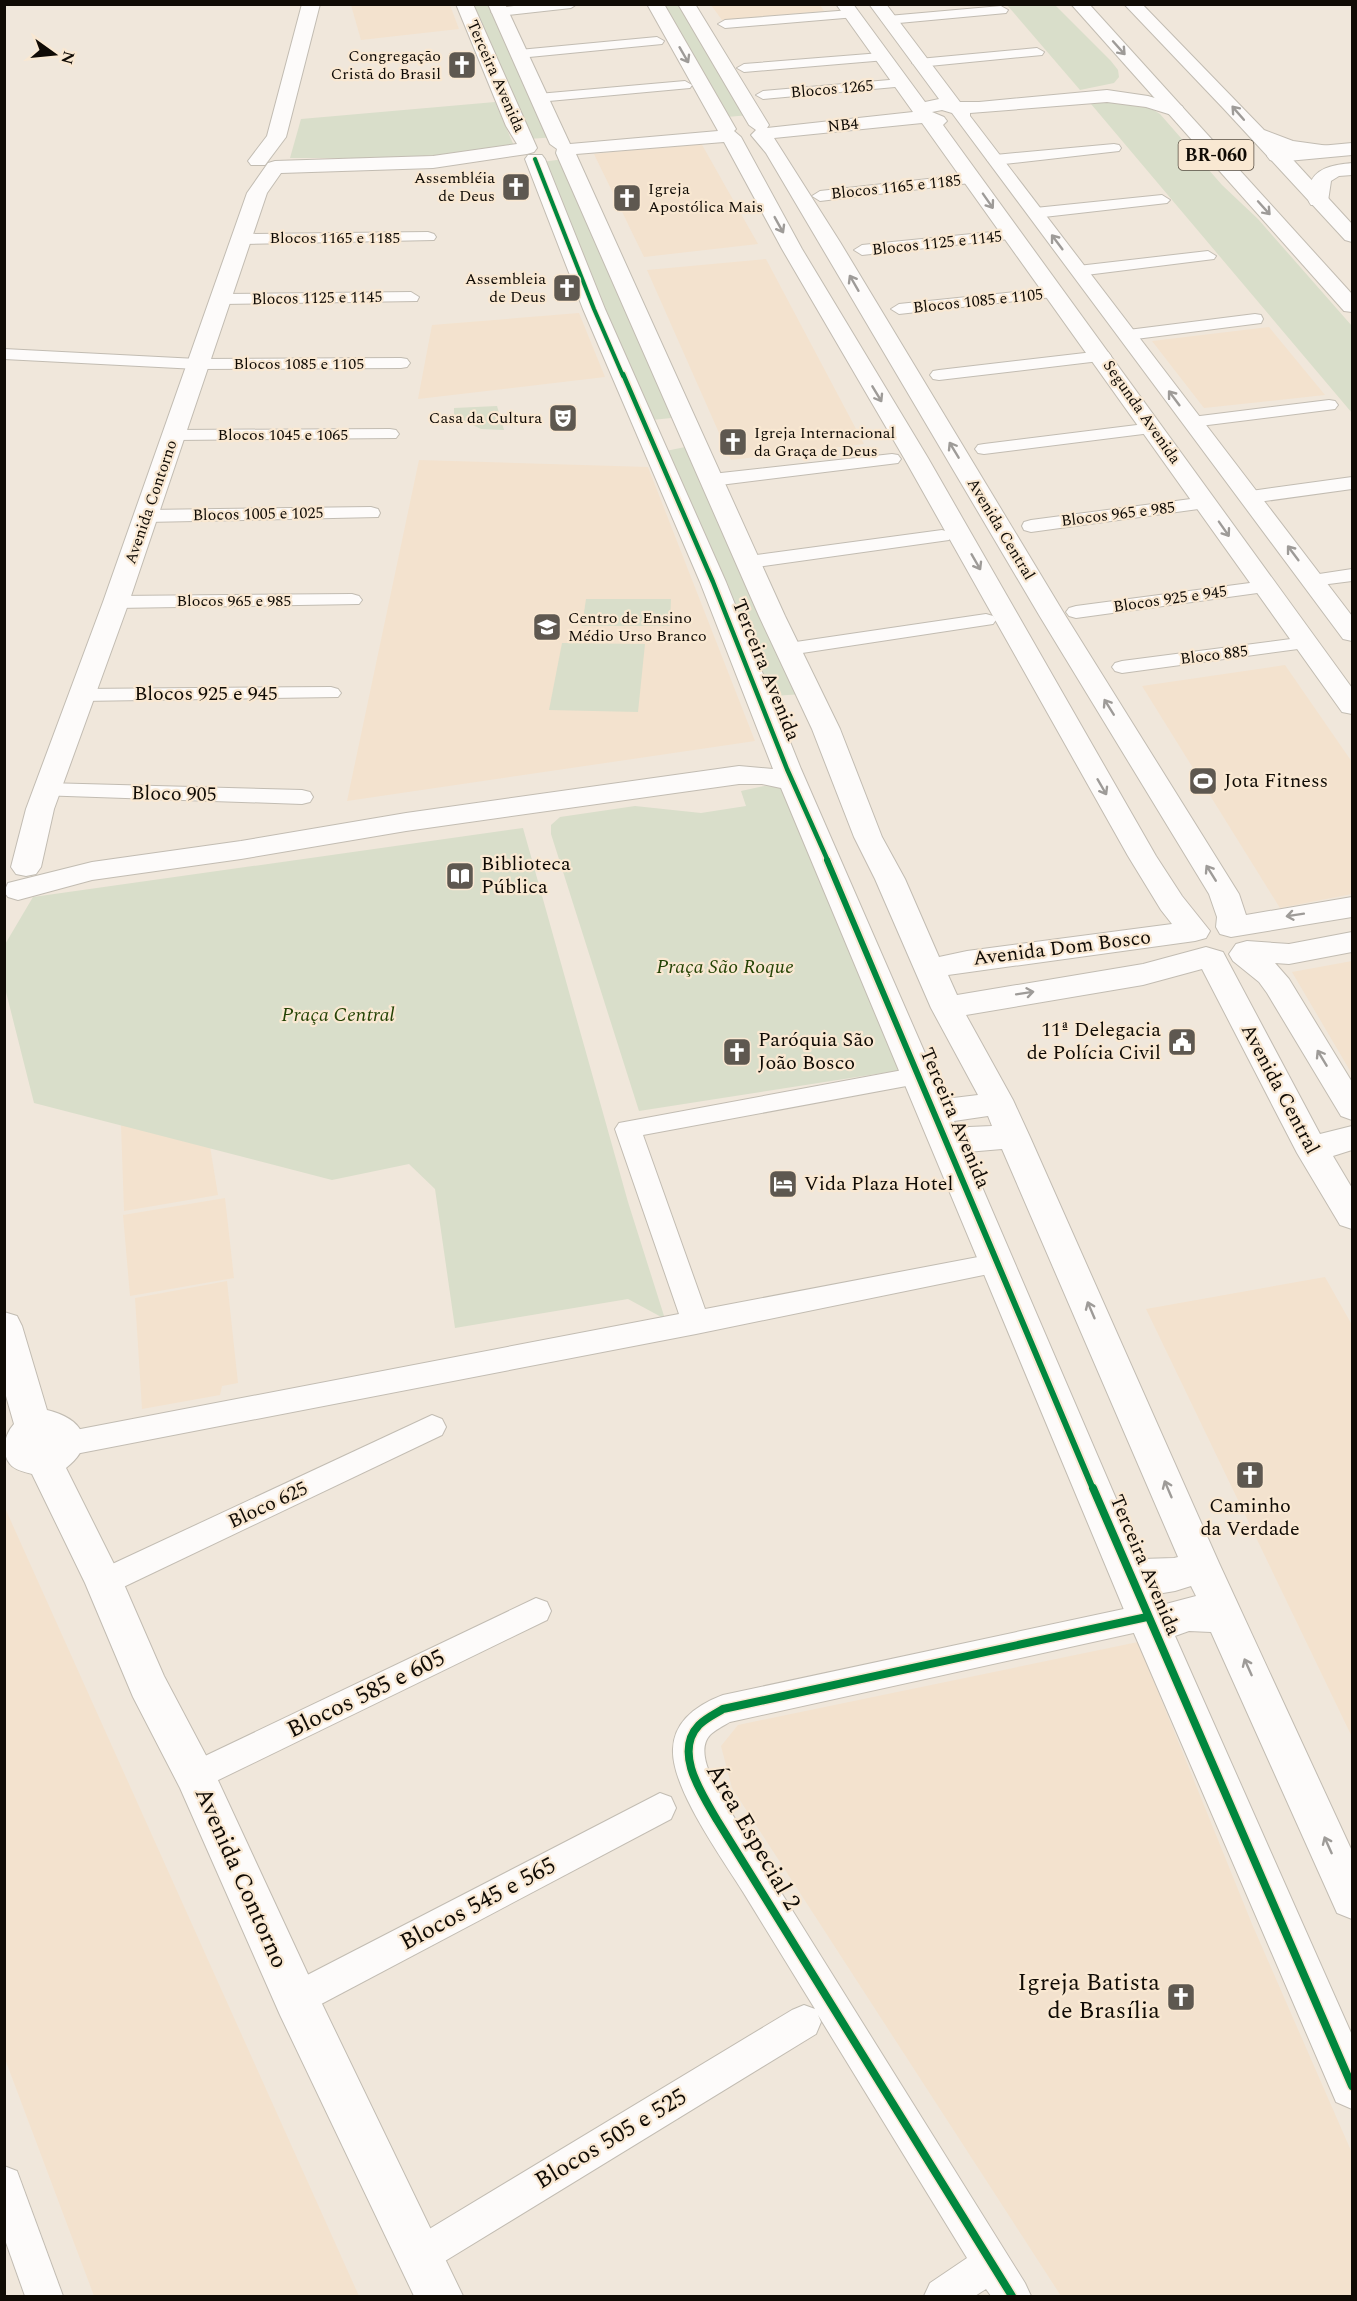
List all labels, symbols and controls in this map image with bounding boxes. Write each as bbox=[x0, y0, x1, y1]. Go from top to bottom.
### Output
street label: Terceira Avenida bbox=[461, 16, 532, 136]
north arrow bbox=[24, 24, 84, 84]
one-way arrow bbox=[1112, 40, 1126, 55]
place label: Congregação Cristã do Brasil bbox=[331, 44, 441, 86]
one-way arrow bbox=[678, 46, 690, 63]
text: N bbox=[54, 48, 81, 67]
church icon: Congregação Cristã do Brasil bbox=[446, 49, 478, 81]
street label: Blocos 1265 bbox=[790, 73, 874, 105]
one-way arrow bbox=[1231, 106, 1245, 121]
street label: NB4 bbox=[826, 111, 860, 139]
road number: BR-060 bbox=[1178, 140, 1254, 170]
place label: Assembléia de Deus bbox=[414, 166, 495, 208]
street label: Blocos 1165 e 1185 bbox=[830, 168, 962, 206]
church icon: Assembléia de Deus bbox=[500, 171, 532, 203]
place label: Igreja Apostólica Mais bbox=[648, 177, 763, 219]
church icon: Igreja Apostólica Mais bbox=[611, 182, 643, 214]
one-way arrow bbox=[982, 192, 994, 209]
one-way arrow bbox=[1257, 200, 1271, 215]
one-way arrow bbox=[773, 216, 785, 233]
street label: Blocos 1125 e 1145 bbox=[871, 224, 1003, 262]
street label: Blocos 1165 e 1185 bbox=[270, 226, 400, 250]
one-way arrow bbox=[1051, 234, 1064, 250]
place label: Assembleia de Deus bbox=[465, 267, 546, 309]
church icon: Assembleia de Deus bbox=[551, 272, 583, 304]
one-way arrow bbox=[848, 275, 860, 292]
street label: Blocos 1085 e 1105 bbox=[912, 282, 1044, 320]
street label: Blocos 1125 e 1145 bbox=[251, 285, 383, 311]
street label: Blocos 1085 e 1105 bbox=[234, 352, 364, 376]
street label: Segunda Avenida bbox=[1097, 355, 1187, 469]
one-way arrow bbox=[872, 385, 884, 402]
one-way arrow bbox=[1168, 390, 1181, 406]
theatre icon: Casa da Cultura bbox=[547, 402, 579, 434]
place label: Casa da Cultura bbox=[429, 406, 542, 430]
place label: Igreja Internacional da Graça de Deus bbox=[754, 421, 895, 463]
street label: Blocos 1045 e 1065 bbox=[218, 423, 348, 447]
church icon: Igreja Internacional da Graça de Deus bbox=[717, 426, 749, 458]
street label: Avenida Contorno bbox=[118, 437, 184, 567]
one-way arrow bbox=[948, 442, 960, 459]
street label: Avenida Central bbox=[961, 473, 1041, 585]
street label: Blocos 965 e 985 bbox=[1060, 495, 1176, 533]
street label: Blocos 1005 e 1025 bbox=[192, 501, 324, 527]
one-way arrow bbox=[1218, 520, 1230, 536]
one-way arrow bbox=[1287, 545, 1299, 561]
one-way arrow bbox=[970, 553, 982, 570]
street label: Blocos 925 e 945 bbox=[1112, 579, 1228, 619]
street label: Blocos 965 e 985 bbox=[177, 589, 291, 613]
street label: Terceira Avenida bbox=[724, 594, 808, 746]
place label: Centro de Ensino Médio Urso Branco bbox=[568, 606, 707, 648]
school or university icon: Centro de Ensino Médio Urso Branco bbox=[531, 611, 563, 643]
street label: Bloco 885 bbox=[1179, 639, 1249, 671]
street label: Blocos 925 e 945 bbox=[134, 679, 278, 709]
one-way arrow bbox=[1102, 699, 1114, 716]
sports icon: Jota Fitness bbox=[1187, 765, 1219, 797]
place label: Jota Fitness bbox=[1224, 766, 1328, 796]
street label: Bloco 905 bbox=[131, 778, 217, 810]
one-way arrow bbox=[1097, 778, 1109, 795]
place label: Biblioteca Pública bbox=[481, 849, 571, 902]
library icon: Biblioteca Pública bbox=[444, 860, 476, 892]
one-way arrow bbox=[1204, 865, 1217, 882]
one-way arrow bbox=[1285, 910, 1305, 921]
street label: Avenida Dom Bosco bbox=[971, 922, 1153, 974]
park label: Praça São Roque bbox=[656, 952, 794, 982]
one-way arrow bbox=[1015, 987, 1034, 998]
park label: Praça Central bbox=[281, 1000, 395, 1030]
place label: 11ª Delegacia de Polícia Civil bbox=[1027, 1015, 1161, 1068]
street label: Avenida Central bbox=[1233, 1018, 1327, 1160]
place label: Paróquia São João Bosco bbox=[758, 1025, 874, 1078]
public building icon: 11ª Delegacia de Polícia Civil bbox=[1166, 1026, 1198, 1058]
church icon: Paróquia São João Bosco bbox=[721, 1036, 753, 1068]
street label: Terceira Avenida bbox=[912, 1043, 998, 1193]
one-way arrow bbox=[1316, 1050, 1328, 1067]
hotel icon: Vida Plaza Hotel bbox=[767, 1168, 799, 1200]
place label: Vida Plaza Hotel bbox=[804, 1169, 953, 1199]
one-way arrow bbox=[1085, 1302, 1096, 1320]
church icon: Caminho da Verdade bbox=[1234, 1459, 1266, 1491]
street label: Bloco 625 bbox=[223, 1473, 313, 1537]
one-way arrow bbox=[1162, 1481, 1173, 1499]
street label: Terceira Avenida bbox=[1102, 1490, 1188, 1640]
place label: Caminho da Verdade bbox=[1200, 1491, 1300, 1544]
street label: Blocos 585 e 605 bbox=[281, 1640, 451, 1748]
one-way arrow bbox=[1241, 1659, 1253, 1677]
street label: Área Especial 2 bbox=[696, 1757, 810, 1917]
street label: Avenida Contorno bbox=[185, 1782, 297, 1974]
one-way arrow bbox=[1322, 1836, 1334, 1854]
street label: Blocos 545 e 565 bbox=[394, 1848, 562, 1960]
place label: Igreja Batista de Brasília bbox=[1017, 1965, 1160, 2029]
church icon: Igreja Batista de Brasília bbox=[1165, 1981, 1197, 2013]
street label: Blocos 505 e 525 bbox=[528, 2079, 694, 2199]

